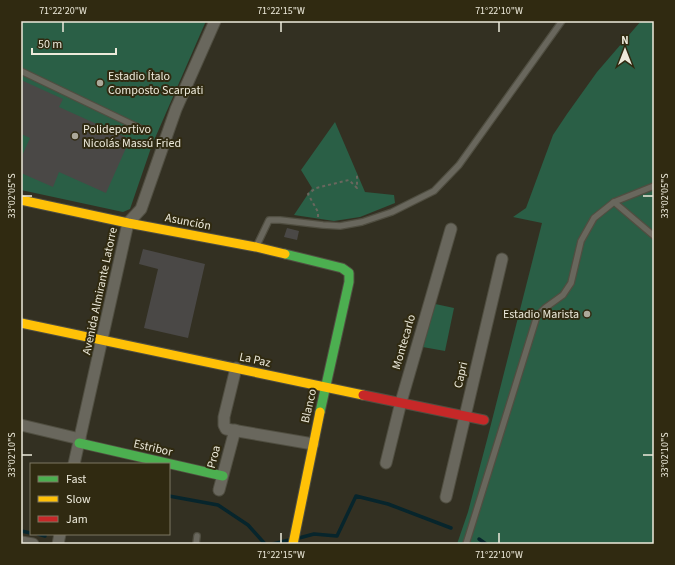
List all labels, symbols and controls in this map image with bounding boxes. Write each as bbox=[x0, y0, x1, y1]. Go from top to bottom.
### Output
text: 71°22'20"W bbox=[39, 4, 87, 18]
text: 71°22'15"W bbox=[257, 4, 305, 18]
text: 71°22'10"W bbox=[475, 4, 523, 18]
scale bar bbox=[32, 30, 116, 56]
north arrow bbox=[605, 30, 645, 70]
text: N bbox=[621, 33, 629, 48]
text: 50 m bbox=[38, 36, 62, 53]
place label: Estadio Ítalo Composto Scarpati bbox=[108, 68, 203, 99]
marker: Estadio Ítalo Composto Scarpati bbox=[95, 78, 105, 88]
place label: Polideportivo Nicolás Massú Fried bbox=[83, 121, 181, 152]
marker: Polideportivo Nicolás Massú Fried bbox=[70, 131, 80, 141]
text: 33°02'05"S bbox=[5, 173, 19, 219]
text: 33°02'05"S bbox=[658, 173, 672, 219]
street label: Asunción bbox=[164, 209, 212, 235]
street label: Avenida Almirante Latorre bbox=[78, 226, 122, 356]
place label: Estadio Marista bbox=[503, 306, 579, 323]
marker: Estadio Marista bbox=[582, 309, 592, 319]
street label: Montecarlo bbox=[388, 312, 420, 372]
street label: La Paz bbox=[238, 348, 272, 372]
street label: Capri bbox=[450, 360, 472, 390]
street label: Blanco bbox=[297, 387, 321, 425]
text: 33°02'10"S bbox=[5, 432, 19, 478]
text: 33°02'10"S bbox=[658, 432, 672, 478]
street label: Estribor bbox=[132, 435, 175, 461]
street label: Proa bbox=[203, 444, 225, 470]
legend bbox=[30, 463, 170, 535]
text: Fast bbox=[66, 471, 86, 488]
text: Slow bbox=[66, 491, 91, 508]
text: Jam bbox=[66, 511, 88, 528]
text: 71°22'15"W bbox=[257, 548, 305, 562]
text: 71°22'10"W bbox=[475, 548, 523, 562]

